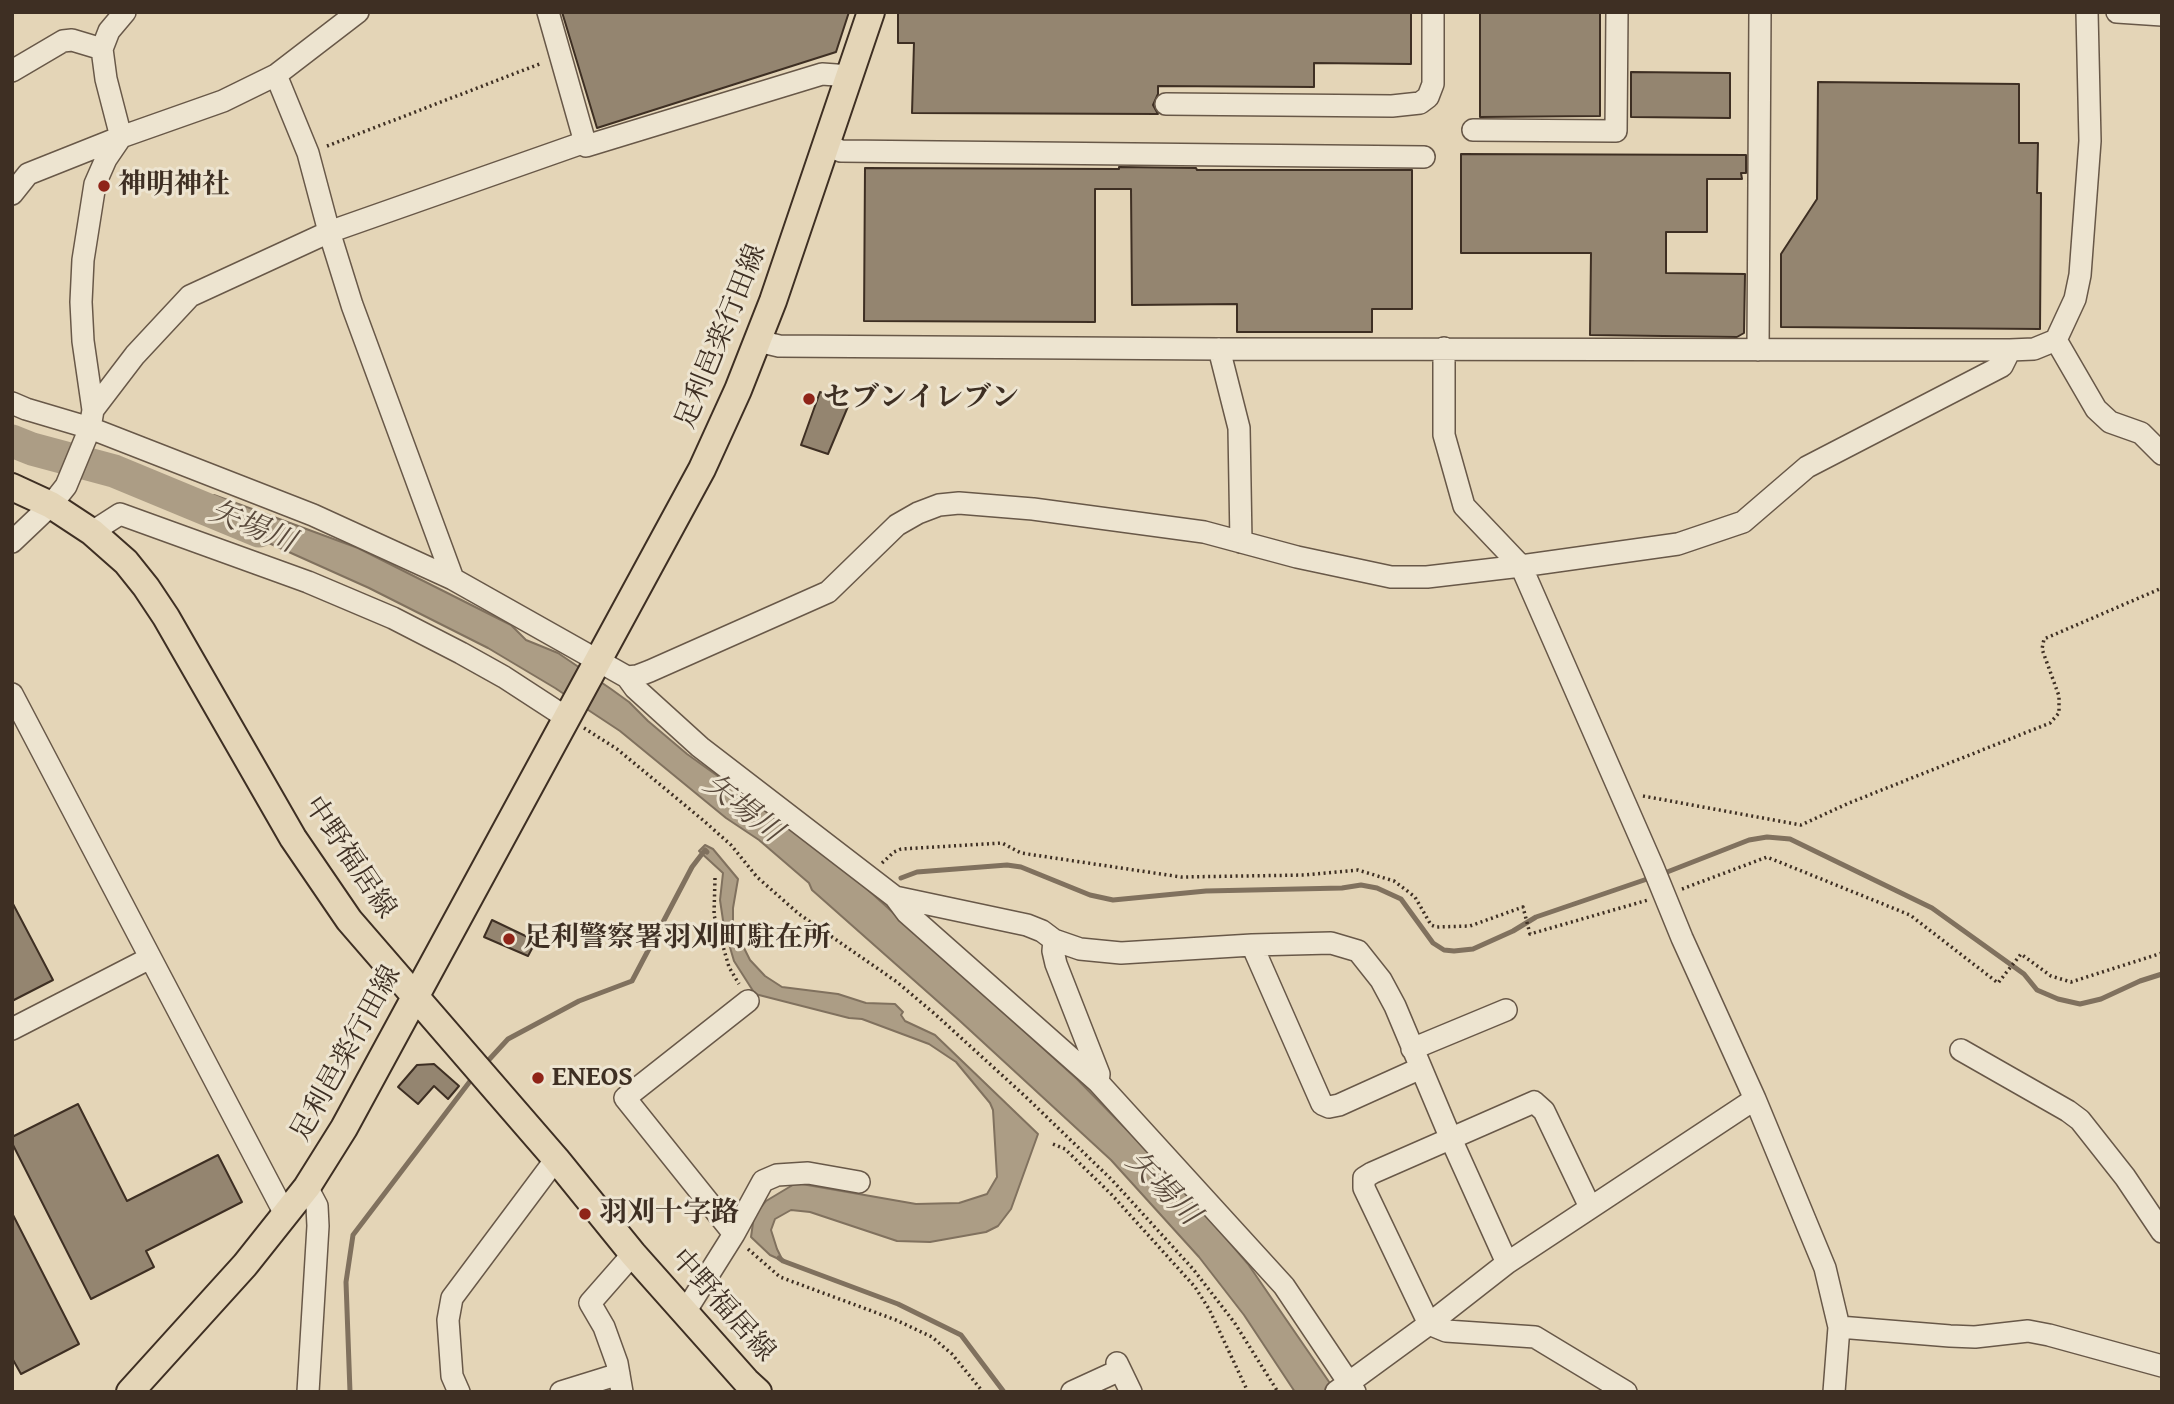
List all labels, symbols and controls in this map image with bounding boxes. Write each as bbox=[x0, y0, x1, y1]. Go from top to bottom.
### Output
place label: 神明神社 bbox=[118, 169, 230, 203]
marker: 神明神社 bbox=[96, 178, 112, 194]
street label: 足利邑楽行田線 bbox=[670, 240, 774, 434]
place label: セブンイレブン bbox=[823, 382, 1019, 416]
marker: セブンイレブン bbox=[801, 391, 817, 407]
water label: 矢場川 bbox=[204, 494, 300, 562]
water label: 矢場川 bbox=[695, 767, 789, 851]
street label: 中野福居線 bbox=[296, 791, 402, 925]
place label: 足利警察署羽刈町駐在所 bbox=[523, 922, 831, 956]
marker: 足利警察署羽刈町駐在所 bbox=[501, 931, 517, 947]
street label: 足利邑楽行田線 bbox=[285, 960, 409, 1148]
place label: ENEOS bbox=[552, 1061, 633, 1095]
marker: ENEOS bbox=[530, 1070, 546, 1086]
water label: 矢場川 bbox=[1117, 1144, 1207, 1234]
place label: 羽刈十字路 bbox=[599, 1197, 739, 1231]
marker: 羽刈十字路 bbox=[577, 1206, 593, 1222]
street label: 中野福居線 bbox=[663, 1243, 781, 1369]

